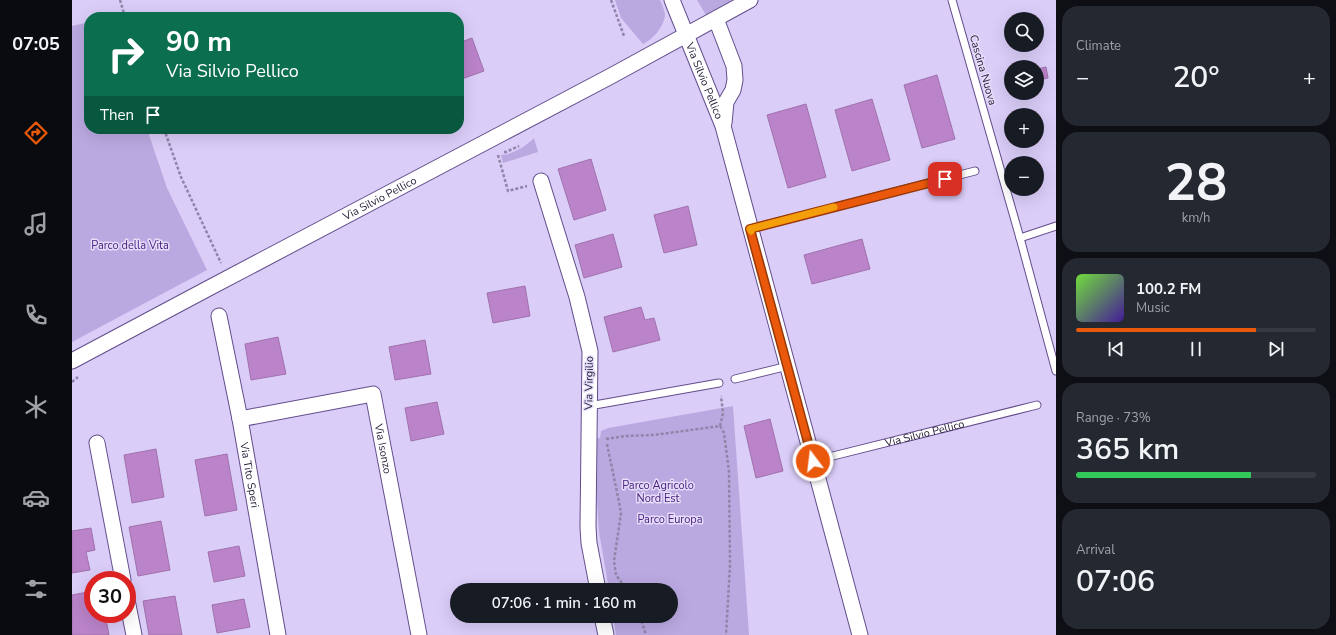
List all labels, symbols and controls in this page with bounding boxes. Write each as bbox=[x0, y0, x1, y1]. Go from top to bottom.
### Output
map controls bbox=[1004, 12, 1044, 196]
button: search bbox=[1004, 12, 1044, 52]
text: 90 m bbox=[166, 23, 232, 61]
icon: right bbox=[100, 28, 152, 80]
text: 07:05 bbox=[12, 32, 60, 56]
street label: Cascina Nuova bbox=[966, 33, 1000, 107]
text: Climate bbox=[1076, 37, 1121, 55]
street label: Via Silvio Pellico bbox=[682, 39, 727, 121]
text: 20° bbox=[1172, 57, 1220, 98]
text: Via Silvio Pellico bbox=[166, 59, 299, 83]
button: layers bbox=[1004, 60, 1044, 100]
text: − bbox=[1076, 63, 1089, 93]
text: + bbox=[1303, 63, 1316, 93]
icon: arrive bbox=[142, 104, 164, 126]
text: Then bbox=[100, 105, 134, 125]
button: + bbox=[1004, 108, 1044, 148]
icon: directions bbox=[22, 119, 50, 147]
text: 28 bbox=[1165, 147, 1227, 218]
button: − bbox=[1004, 156, 1044, 196]
pin bbox=[928, 162, 962, 196]
icon: arrive bbox=[934, 168, 956, 190]
street label: Via Silvio Pellico bbox=[339, 172, 419, 224]
text: km/h bbox=[1182, 209, 1210, 227]
icon: music bbox=[22, 210, 50, 238]
park label: Parco della Vita bbox=[91, 238, 169, 253]
text: 100.2 FM bbox=[1136, 279, 1201, 299]
text: Music bbox=[1136, 299, 1170, 317]
icon: phone bbox=[22, 301, 50, 329]
icon: previous bbox=[1105, 338, 1127, 360]
icon: pause bbox=[1185, 338, 1207, 360]
icon: next bbox=[1265, 338, 1287, 360]
street label: Via Virgilio bbox=[581, 356, 597, 411]
icon: climate bbox=[22, 393, 50, 421]
text: Range · 73% bbox=[1076, 409, 1151, 427]
street label: Via Silvio Pellico bbox=[882, 416, 966, 450]
street label: Via Isonzo bbox=[371, 422, 396, 475]
text: 365 km bbox=[1076, 429, 1179, 470]
street label: Via Tito Speri bbox=[237, 440, 263, 509]
position arrow bbox=[792, 440, 834, 482]
park label: Parco Agricolo Nord Est bbox=[622, 478, 694, 506]
icon: car bbox=[22, 484, 50, 512]
park label: Parco Europa bbox=[637, 512, 703, 527]
text: Arrival bbox=[1076, 541, 1115, 559]
text: 07:06 bbox=[1076, 561, 1155, 602]
speed limit sign: 30 bbox=[84, 571, 136, 623]
icon: filters bbox=[22, 575, 50, 603]
text: 07:06 · 1 min · 160 m bbox=[492, 593, 636, 613]

